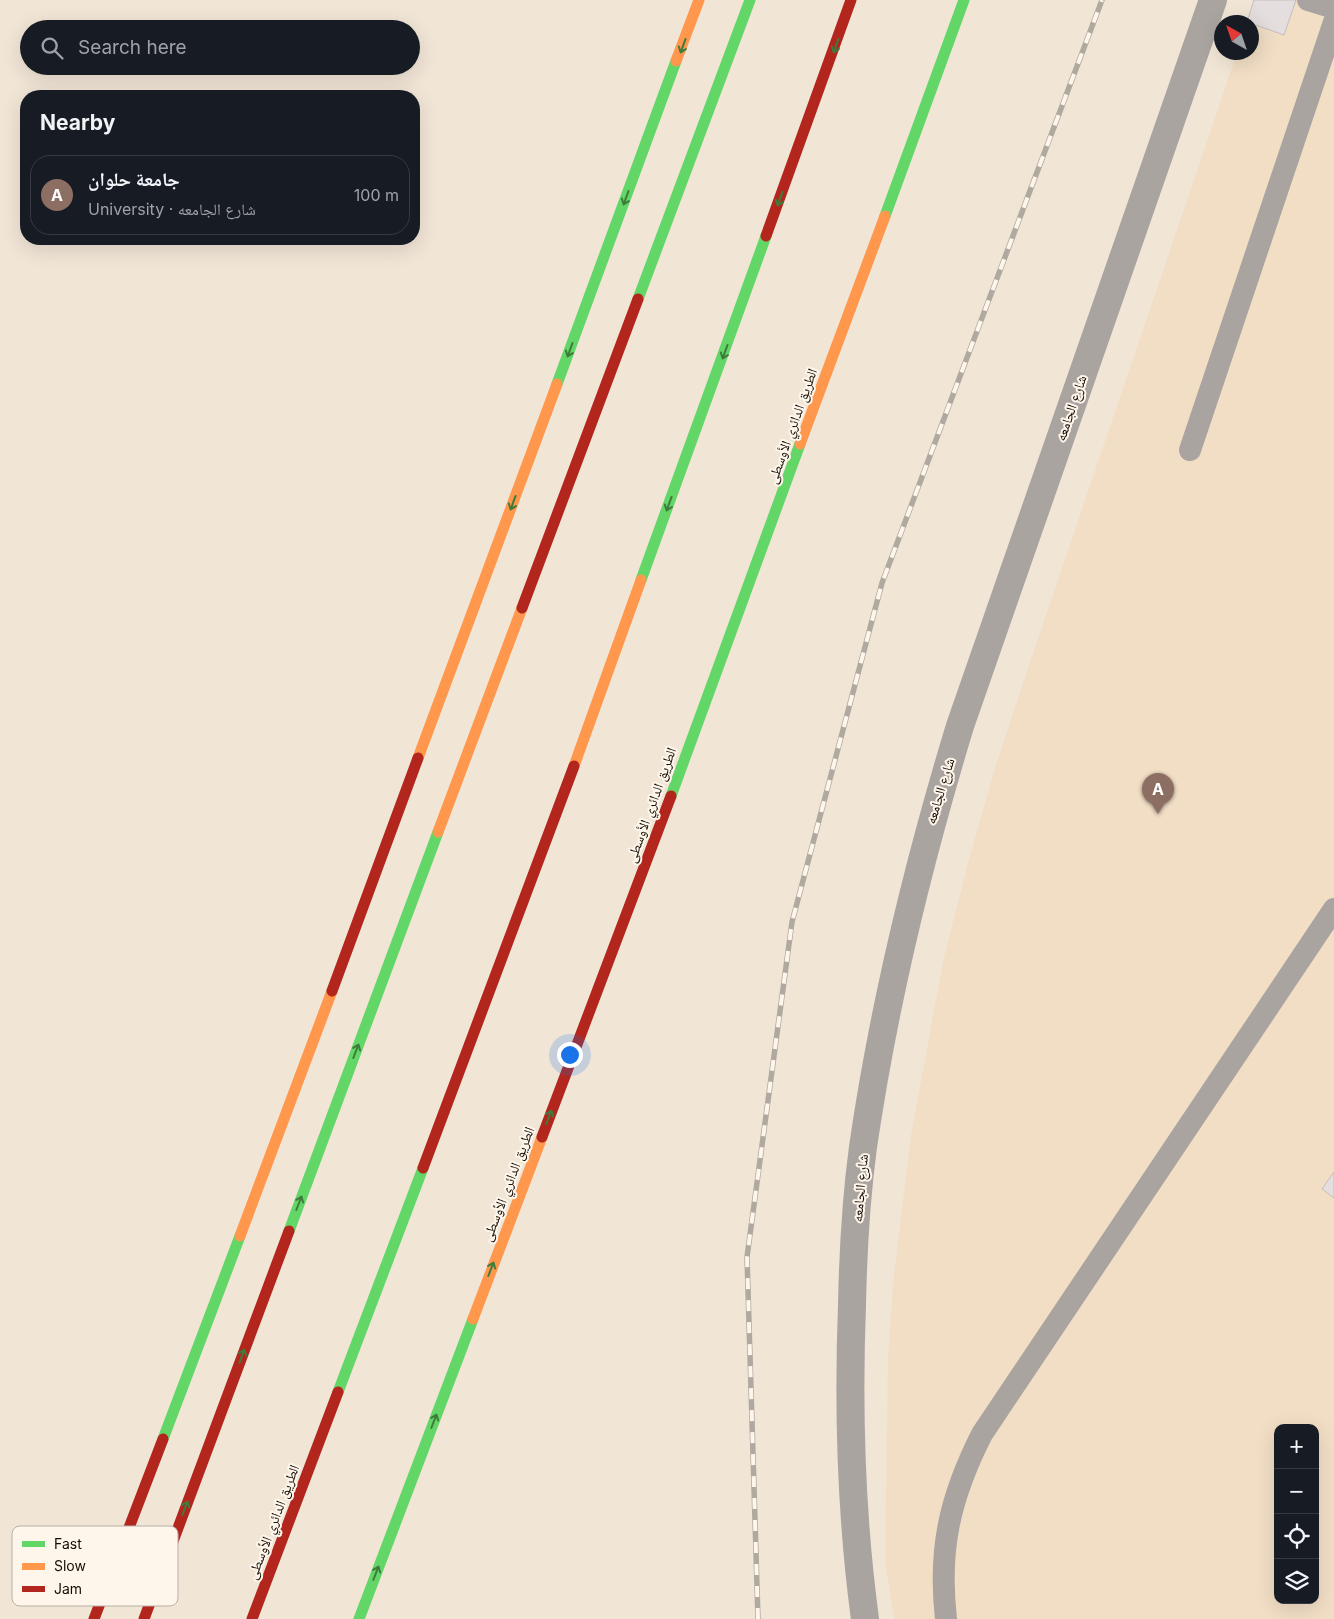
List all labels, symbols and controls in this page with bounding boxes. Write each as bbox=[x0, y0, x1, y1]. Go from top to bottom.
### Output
north arrow bbox=[1214, 15, 1259, 60]
search box bbox=[20, 20, 420, 75]
icon: search bbox=[38, 34, 66, 62]
text: Search here bbox=[78, 36, 187, 59]
one-way arrow bbox=[678, 38, 687, 53]
one-way arrow bbox=[830, 38, 840, 54]
text: Nearby bbox=[40, 110, 115, 135]
text: جامعة حلوان bbox=[88, 168, 180, 191]
text: A bbox=[51, 185, 63, 205]
text: 100 m bbox=[354, 185, 399, 205]
one-way arrow bbox=[621, 190, 630, 205]
one-way arrow bbox=[775, 191, 784, 206]
text: University · شارع الجامعه bbox=[88, 199, 256, 219]
one-way arrow bbox=[565, 342, 574, 358]
one-way arrow bbox=[720, 343, 729, 359]
street label: الطريق الدائري الأوسطى bbox=[763, 366, 824, 487]
street label: شارع الجامعه bbox=[1051, 373, 1092, 444]
one-way arrow bbox=[508, 495, 517, 510]
one-way arrow bbox=[664, 496, 673, 512]
street label: الطريق الدائري الأوسطى bbox=[622, 745, 683, 866]
street label: شارع الجامعه bbox=[921, 756, 960, 827]
pin: A bbox=[1142, 773, 1174, 814]
your location bbox=[557, 1042, 583, 1068]
one-way arrow bbox=[352, 1044, 361, 1059]
one-way arrow bbox=[545, 1110, 554, 1126]
street label: الطريق الدائري الأوسطى bbox=[478, 1124, 541, 1245]
street label: شارع الجامعه bbox=[848, 1153, 873, 1223]
one-way arrow bbox=[295, 1196, 304, 1212]
one-way arrow bbox=[488, 1262, 497, 1277]
one-way arrow bbox=[238, 1348, 247, 1364]
one-way arrow bbox=[430, 1414, 439, 1430]
map controls bbox=[1274, 1424, 1319, 1604]
button: + bbox=[1274, 1424, 1319, 1469]
street label: الطريق الدائري الأوسطى bbox=[243, 1462, 306, 1583]
button: − bbox=[1274, 1469, 1319, 1514]
one-way arrow bbox=[181, 1501, 190, 1516]
button: locate bbox=[1274, 1514, 1319, 1559]
legend bbox=[12, 1526, 178, 1606]
text: Fast bbox=[54, 1535, 82, 1552]
text: Slow bbox=[54, 1557, 86, 1574]
button: layers bbox=[1274, 1559, 1319, 1604]
one-way arrow bbox=[372, 1566, 381, 1582]
text: Jam bbox=[54, 1580, 82, 1597]

